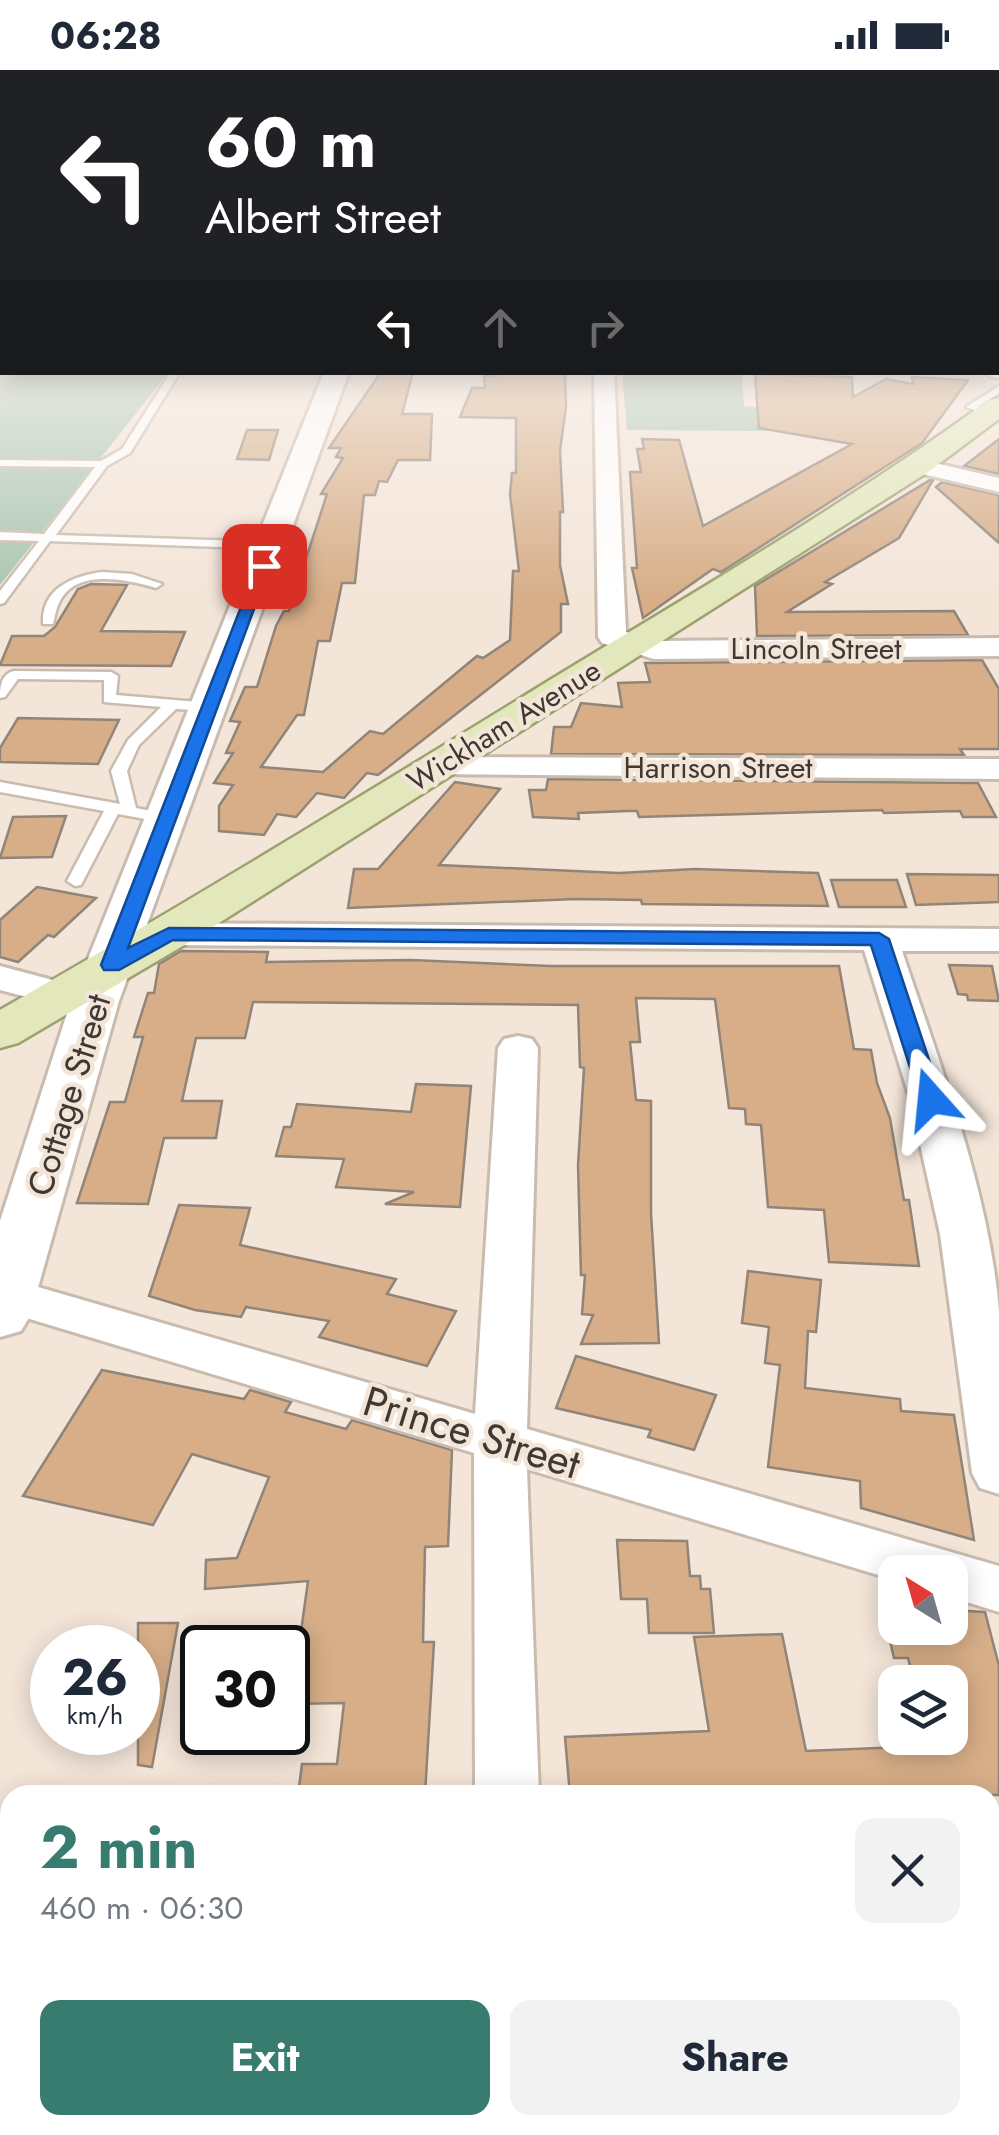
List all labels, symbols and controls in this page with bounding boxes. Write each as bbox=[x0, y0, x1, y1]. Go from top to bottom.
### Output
text: 06:28 bbox=[50, 8, 162, 63]
text: 60 m bbox=[205, 92, 377, 193]
icon: left bbox=[40, 110, 170, 240]
text: Albert Street bbox=[205, 185, 441, 250]
icon: left bbox=[368, 300, 423, 355]
icon: ahead bbox=[473, 300, 528, 355]
icon: right bbox=[578, 300, 633, 355]
pin bbox=[222, 524, 307, 609]
icon: arrive bbox=[237, 539, 292, 594]
street label: Lincoln Street bbox=[731, 627, 902, 670]
street label: Wickham Avenue bbox=[399, 649, 609, 802]
street label: Harrison Street bbox=[623, 746, 813, 789]
street label: Cottage Street bbox=[15, 987, 124, 1202]
position arrow bbox=[879, 1047, 983, 1151]
street label: Prince Street bbox=[356, 1371, 588, 1494]
north arrow bbox=[878, 1555, 968, 1645]
map controls bbox=[878, 1555, 968, 1755]
speed limit sign: 30 bbox=[180, 1625, 310, 1755]
text: 26 bbox=[62, 1641, 128, 1714]
button: layers bbox=[878, 1665, 968, 1755]
text: km/h bbox=[67, 1697, 123, 1733]
text: 2 min bbox=[40, 1804, 198, 1891]
button: close bbox=[855, 1818, 960, 1923]
text: 460 m · 06:30 bbox=[40, 1885, 244, 1931]
button: Exit bbox=[40, 2000, 490, 2115]
button: Share bbox=[510, 2000, 960, 2115]

